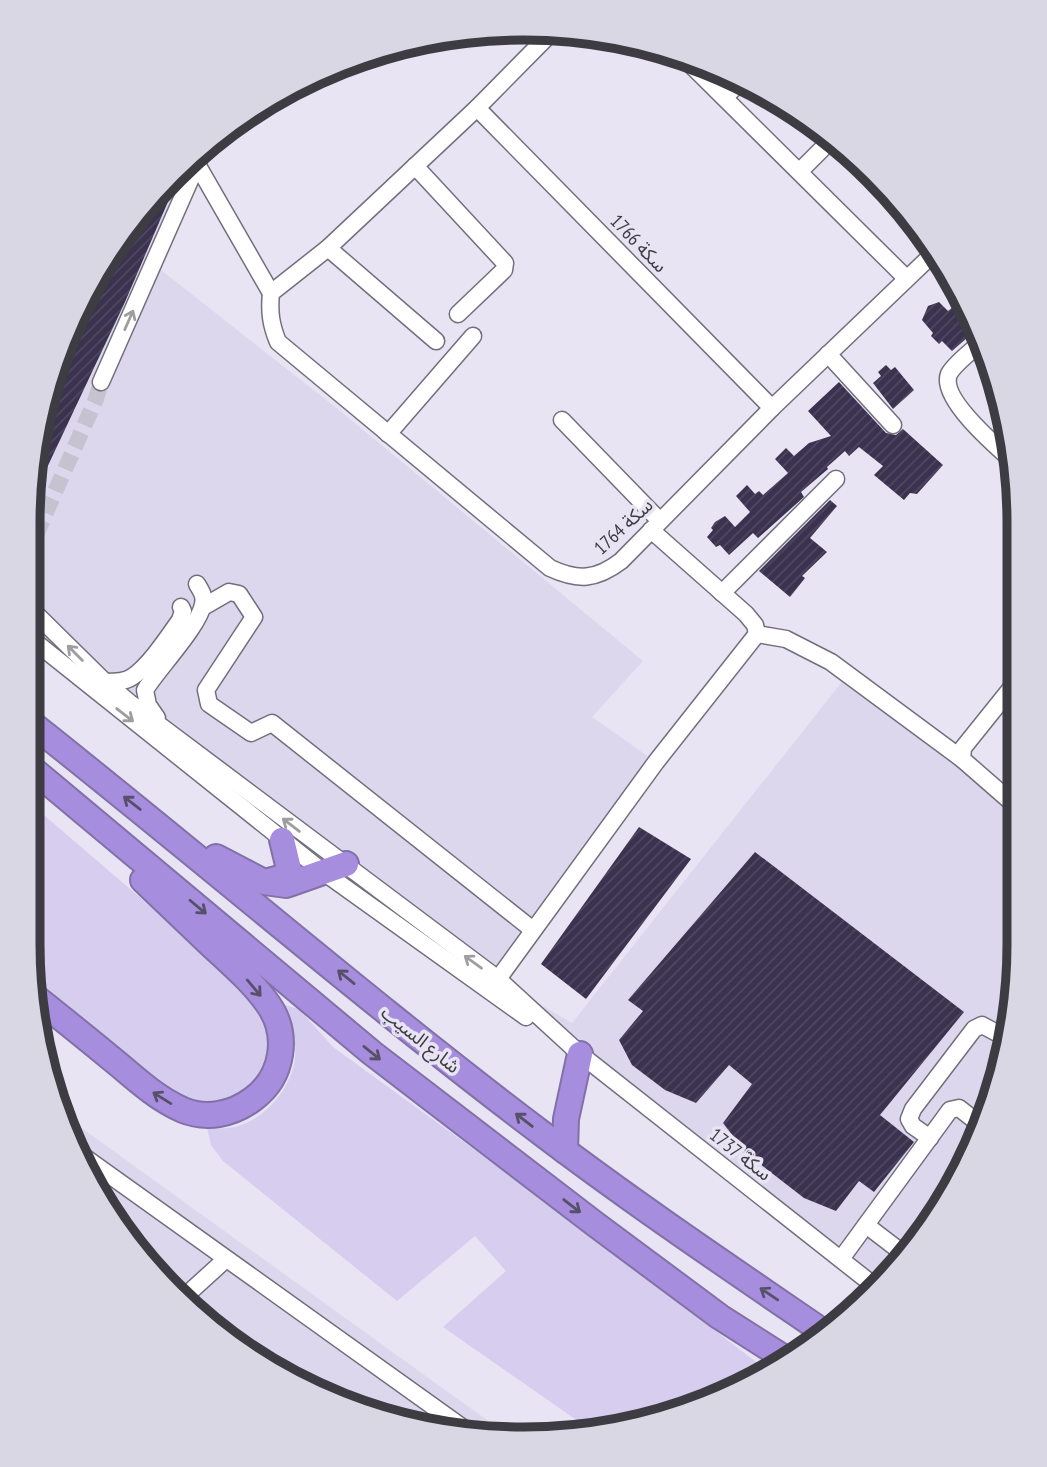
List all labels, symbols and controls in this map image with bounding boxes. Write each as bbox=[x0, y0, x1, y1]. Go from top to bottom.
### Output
street label: سكة 1766 bbox=[605, 209, 673, 277]
one-way arrow bbox=[123, 310, 136, 331]
street label: سكة 1764 bbox=[588, 493, 658, 559]
one-way arrow bbox=[67, 644, 84, 661]
one-way arrow bbox=[115, 708, 133, 723]
one-way arrow bbox=[123, 795, 141, 810]
one-way arrow bbox=[283, 817, 301, 832]
one-way arrow bbox=[188, 899, 206, 915]
one-way arrow bbox=[464, 954, 483, 969]
one-way arrow bbox=[338, 970, 356, 985]
one-way arrow bbox=[246, 979, 262, 997]
street label: شارع السيب bbox=[375, 1000, 465, 1080]
one-way arrow bbox=[362, 1045, 381, 1060]
one-way arrow bbox=[152, 1090, 172, 1104]
one-way arrow bbox=[515, 1112, 533, 1127]
street label: سكة 1737 bbox=[705, 1122, 777, 1186]
one-way arrow bbox=[562, 1199, 581, 1214]
one-way arrow bbox=[760, 1287, 779, 1301]

